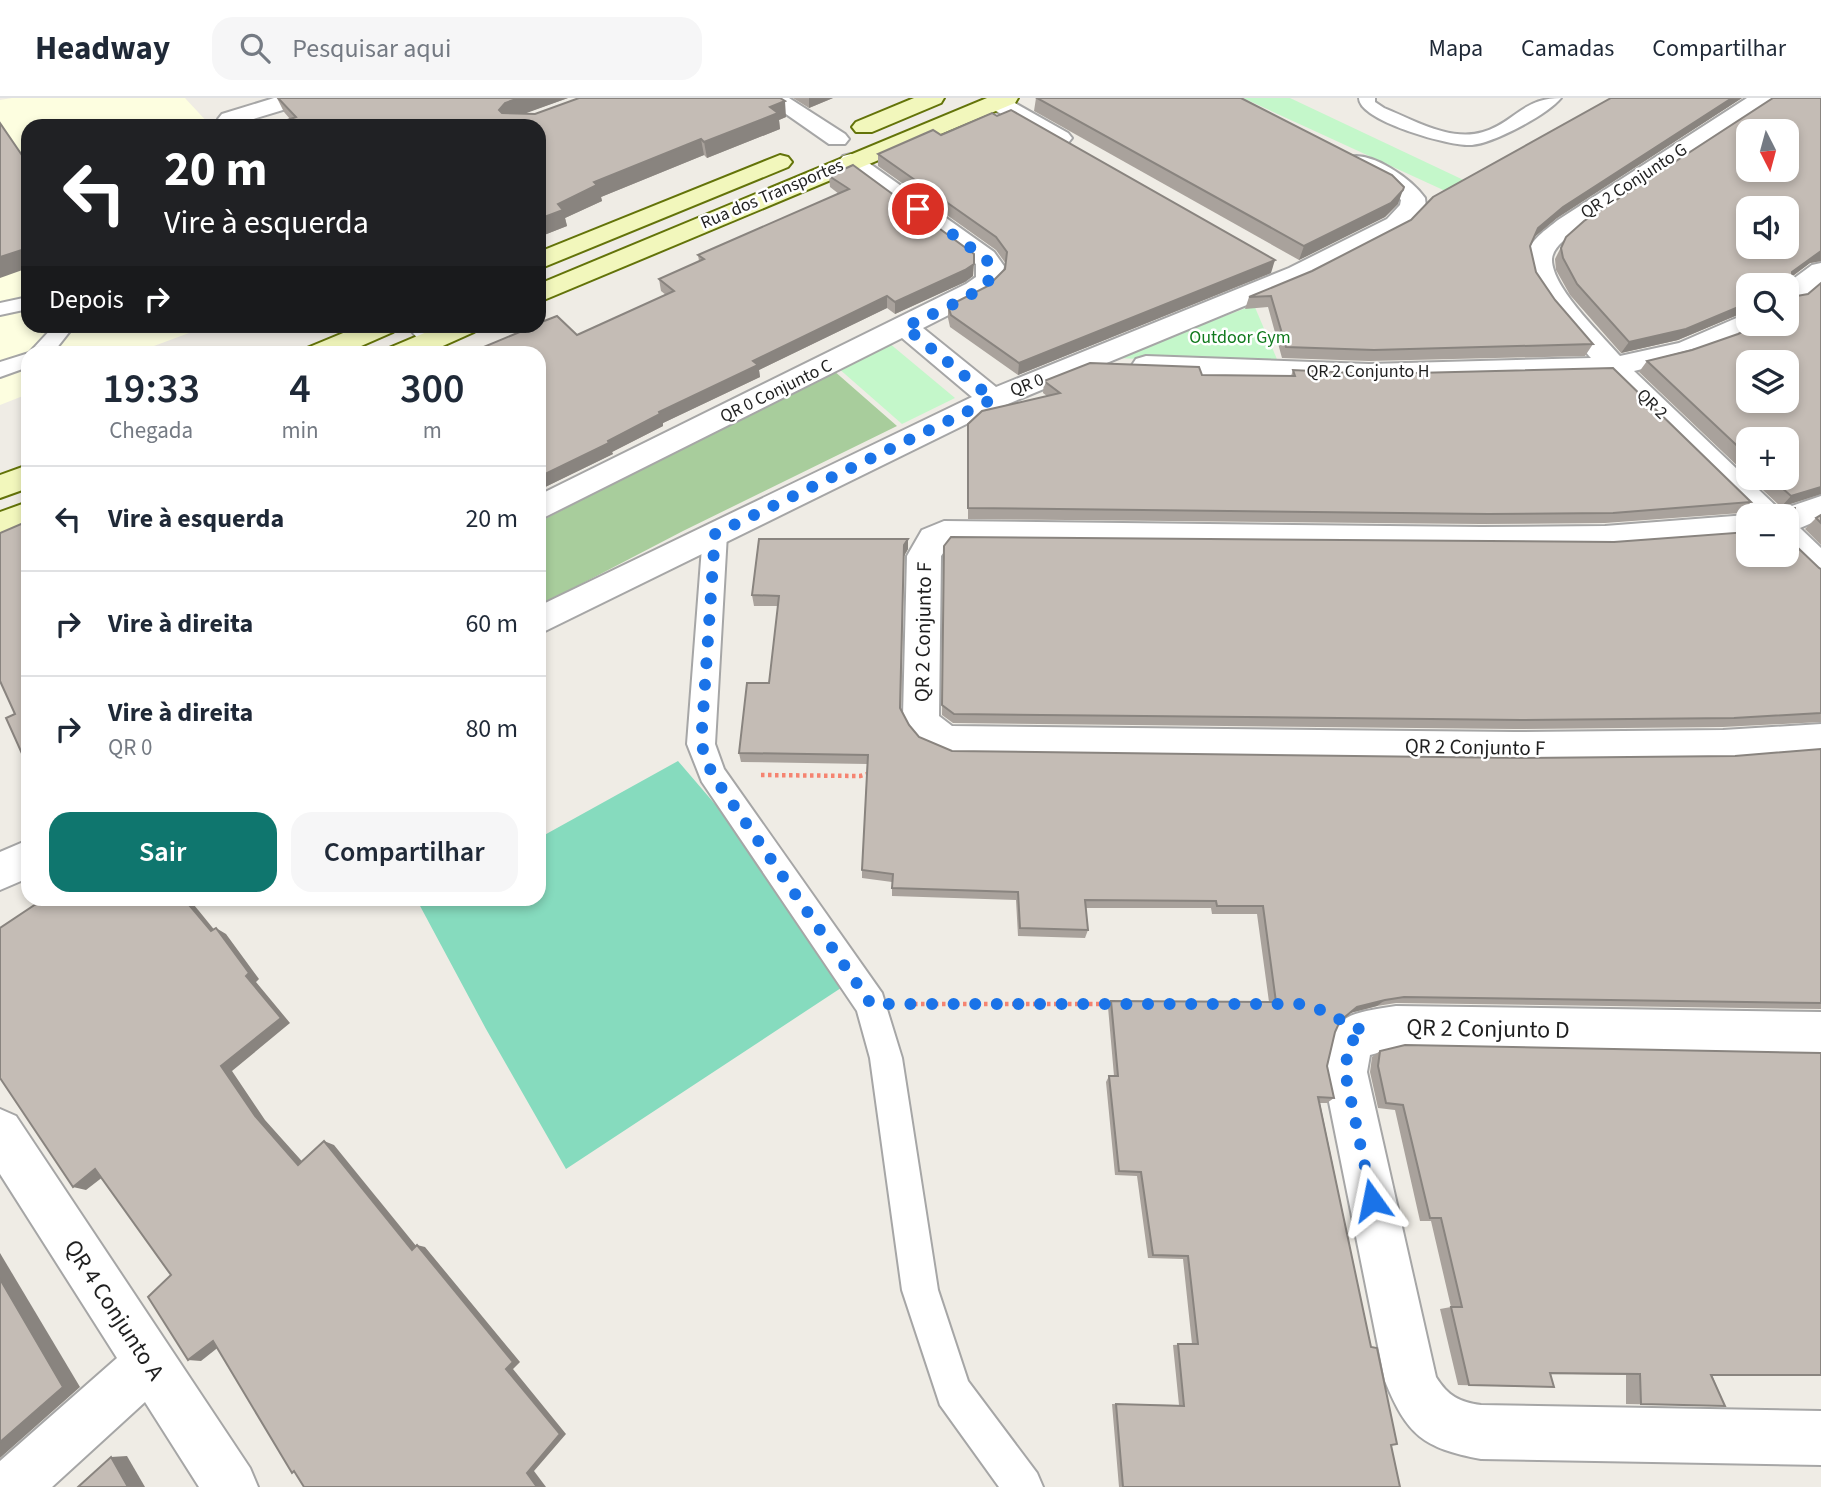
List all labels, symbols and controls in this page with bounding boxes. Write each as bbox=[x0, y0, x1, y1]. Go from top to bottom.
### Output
search box bbox=[212, 17, 702, 80]
text: Headway bbox=[35, 25, 170, 72]
icon: search bbox=[236, 29, 274, 67]
text: Pesquisar aqui bbox=[292, 30, 451, 67]
text: Mapa bbox=[1428, 31, 1483, 66]
text: Camadas bbox=[1521, 31, 1614, 66]
text: Compartilhar bbox=[1652, 31, 1786, 66]
north arrow bbox=[1736, 119, 1799, 182]
map controls bbox=[1736, 119, 1799, 567]
text: 20 m bbox=[164, 135, 268, 205]
street label: QR 2 Conjunto G bbox=[1576, 137, 1692, 225]
icon: left bbox=[49, 147, 140, 238]
street label: Rua dos Transportes bbox=[697, 153, 847, 235]
pin bbox=[888, 179, 948, 239]
icon: arrive bbox=[899, 190, 937, 228]
button: sound bbox=[1736, 196, 1799, 259]
text: Vire à esquerda bbox=[164, 200, 369, 246]
button: search bbox=[1736, 273, 1799, 336]
icon: right bbox=[138, 280, 176, 318]
text: Depois bbox=[49, 281, 124, 318]
park label: Outdoor Gym bbox=[1189, 325, 1291, 350]
button: layers bbox=[1736, 350, 1799, 413]
street label: QR 0 Conjunto C bbox=[716, 353, 836, 429]
text: 19:33 bbox=[102, 359, 200, 419]
text: 4 bbox=[289, 359, 311, 419]
text: 300 bbox=[400, 359, 465, 419]
street label: QR 2 Conjunto H bbox=[1306, 359, 1430, 384]
street label: QR 0 bbox=[1006, 367, 1048, 403]
street label: QR 2 bbox=[1631, 383, 1673, 425]
text: Chegada bbox=[109, 414, 193, 447]
text: min bbox=[281, 414, 319, 447]
text: m bbox=[423, 414, 442, 447]
button: + bbox=[1736, 427, 1799, 490]
icon: left bbox=[49, 500, 87, 538]
text: Vire à esquerda bbox=[108, 500, 284, 537]
text: 20 m bbox=[465, 500, 518, 537]
button: − bbox=[1736, 504, 1799, 567]
street label: QR 2 Conjunto F bbox=[907, 562, 939, 702]
icon: right bbox=[49, 605, 87, 643]
text: Vire à direita bbox=[108, 605, 253, 642]
text: 60 m bbox=[465, 605, 518, 642]
text: Vire à direita bbox=[108, 694, 253, 731]
icon: right bbox=[49, 710, 87, 748]
text: 80 m bbox=[465, 710, 518, 747]
text: QR 0 bbox=[108, 731, 152, 764]
street label: QR 2 Conjunto F bbox=[1405, 731, 1545, 763]
button: Sair bbox=[49, 812, 277, 892]
button: Compartilhar bbox=[291, 812, 518, 892]
street label: QR 2 Conjunto D bbox=[1406, 1010, 1570, 1048]
position arrow bbox=[1335, 1163, 1409, 1237]
street label: QR 4 Conjunto A bbox=[55, 1233, 173, 1387]

